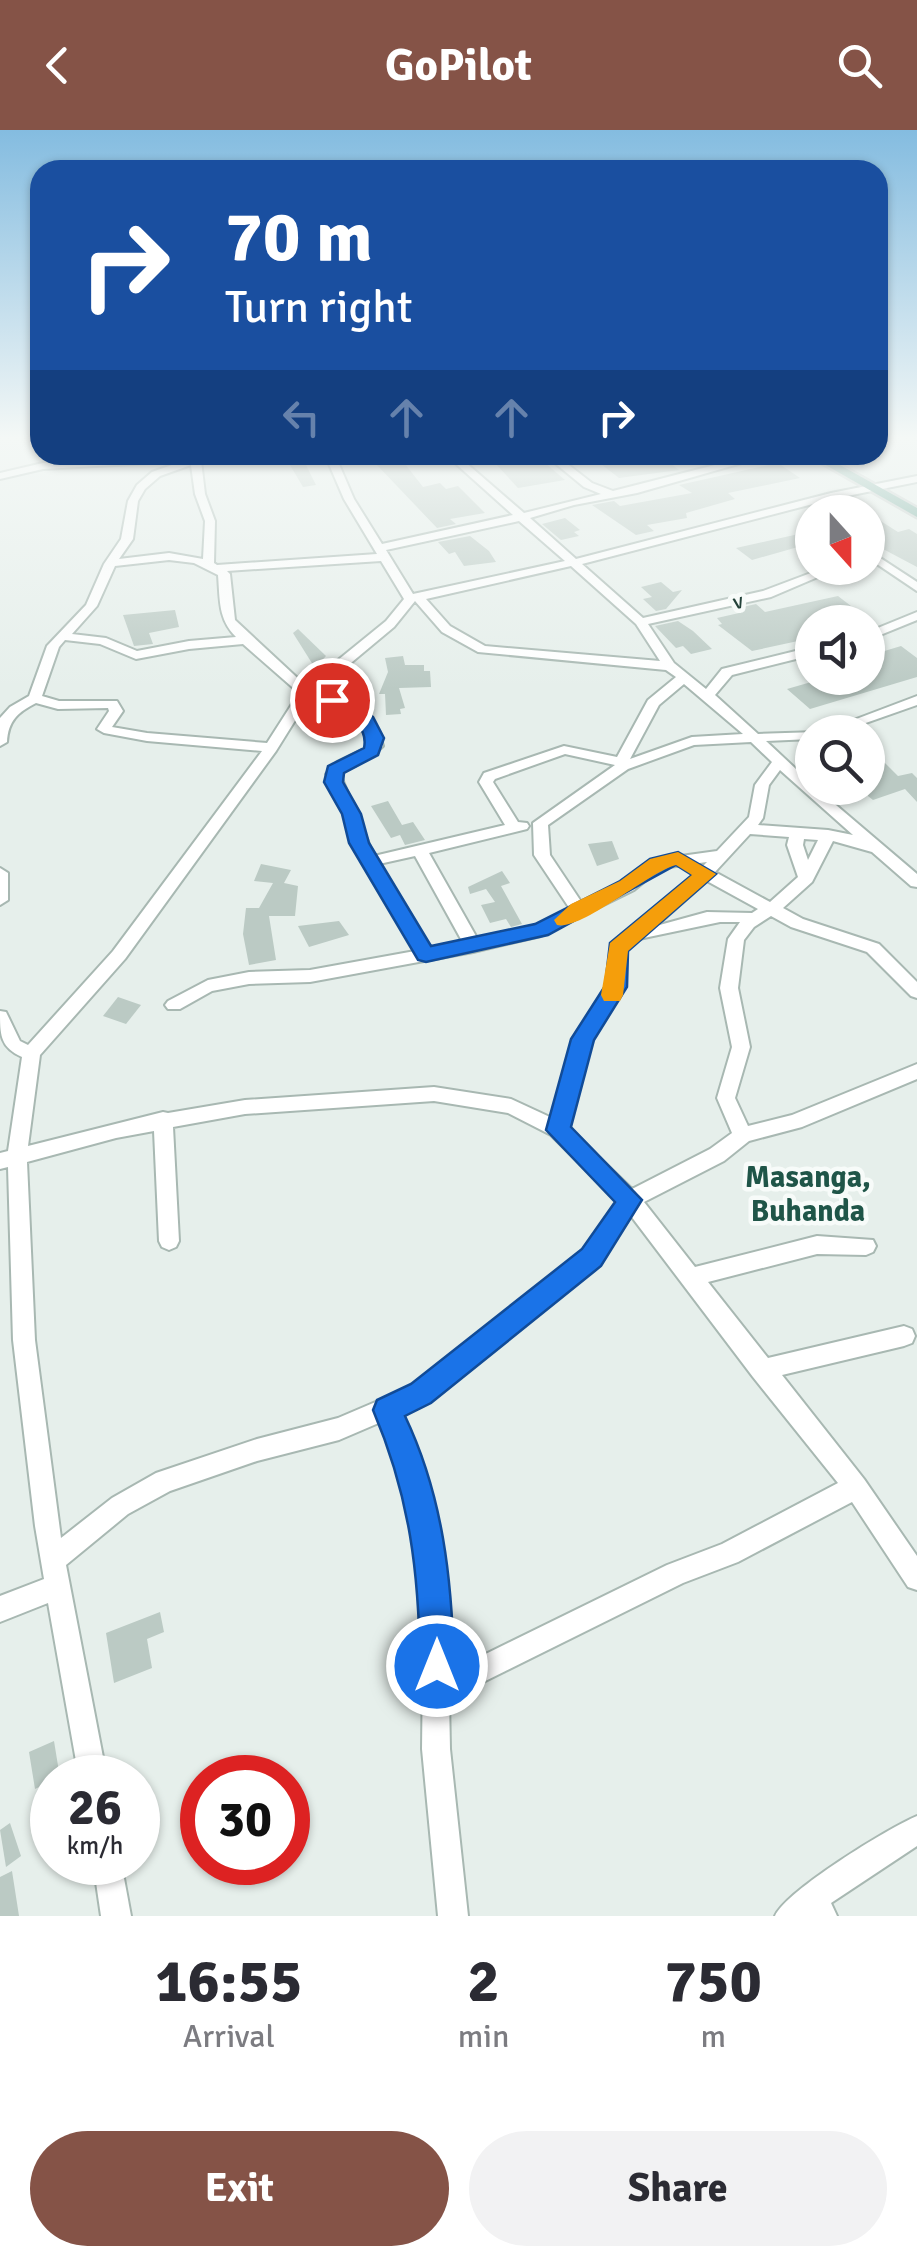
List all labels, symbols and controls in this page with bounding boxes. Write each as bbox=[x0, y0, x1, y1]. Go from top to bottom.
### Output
icon: back bbox=[30, 38, 85, 93]
text: GoPilot bbox=[385, 38, 532, 93]
icon: search bbox=[832, 38, 887, 93]
text: 70 m bbox=[225, 194, 373, 280]
icon: right bbox=[60, 200, 190, 330]
text: Turn right bbox=[225, 280, 413, 335]
icon: left bbox=[274, 390, 329, 445]
icon: ahead bbox=[379, 390, 434, 445]
icon: ahead bbox=[484, 390, 539, 445]
icon: right bbox=[589, 390, 644, 445]
north arrow bbox=[795, 495, 885, 585]
map controls bbox=[795, 495, 885, 805]
street label: v bbox=[730, 587, 746, 615]
button: sound bbox=[795, 605, 885, 695]
pin bbox=[290, 658, 375, 743]
icon: arrive bbox=[305, 673, 360, 728]
button: search bbox=[795, 715, 885, 805]
district label: Masanga, Buhanda bbox=[745, 1159, 871, 1230]
position arrow bbox=[385, 1614, 489, 1718]
speed limit sign: 30 bbox=[180, 1755, 310, 1885]
text: 26 bbox=[68, 1777, 122, 1839]
text: km/h bbox=[67, 1830, 123, 1861]
text: 16:55 bbox=[155, 1945, 303, 2019]
text: 2 bbox=[467, 1945, 500, 2019]
text: 750 bbox=[665, 1945, 762, 2019]
text: Arrival bbox=[183, 2017, 275, 2056]
text: min bbox=[458, 2017, 509, 2056]
text: m bbox=[700, 2017, 726, 2056]
button: Exit bbox=[30, 2131, 449, 2246]
button: Share bbox=[469, 2131, 887, 2246]

